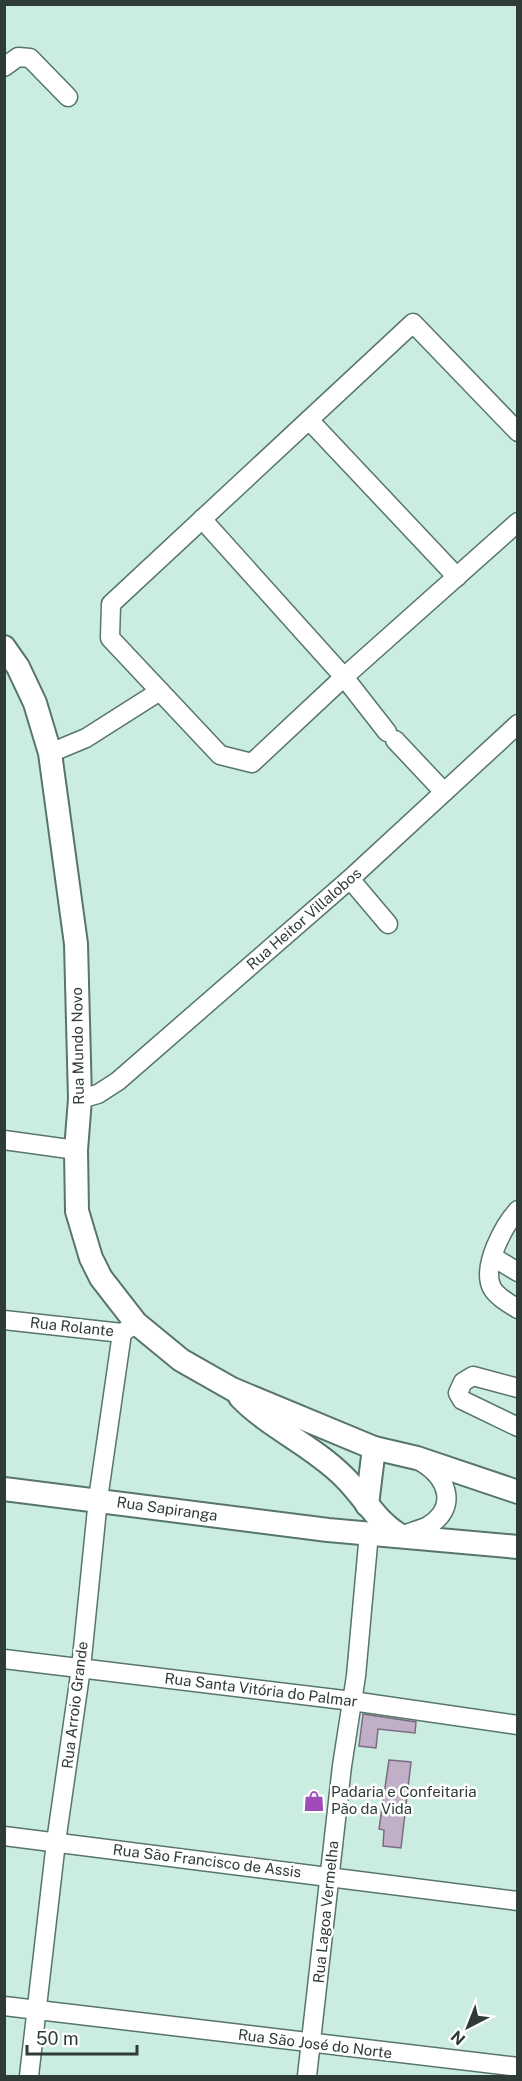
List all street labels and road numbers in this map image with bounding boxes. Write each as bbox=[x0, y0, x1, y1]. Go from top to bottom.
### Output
street label: Rua Heitor Villalobos bbox=[243, 864, 364, 973]
street label: Rua Mundo Novo bbox=[68, 987, 87, 1105]
street label: Rua Rolante bbox=[29, 1314, 115, 1339]
street label: Rua Sapiranga bbox=[116, 1493, 219, 1524]
street label: Rua Arroio Grande bbox=[58, 1640, 91, 1770]
street label: Rua Santa Vitória do Palmar bbox=[164, 1669, 359, 1710]
street label: Rua Lagoa Vermelha bbox=[310, 1840, 341, 1984]
street label: Rua São Francisco de Assis bbox=[112, 1841, 302, 1880]
street label: Rua São José do Norte bbox=[237, 2026, 393, 2061]

